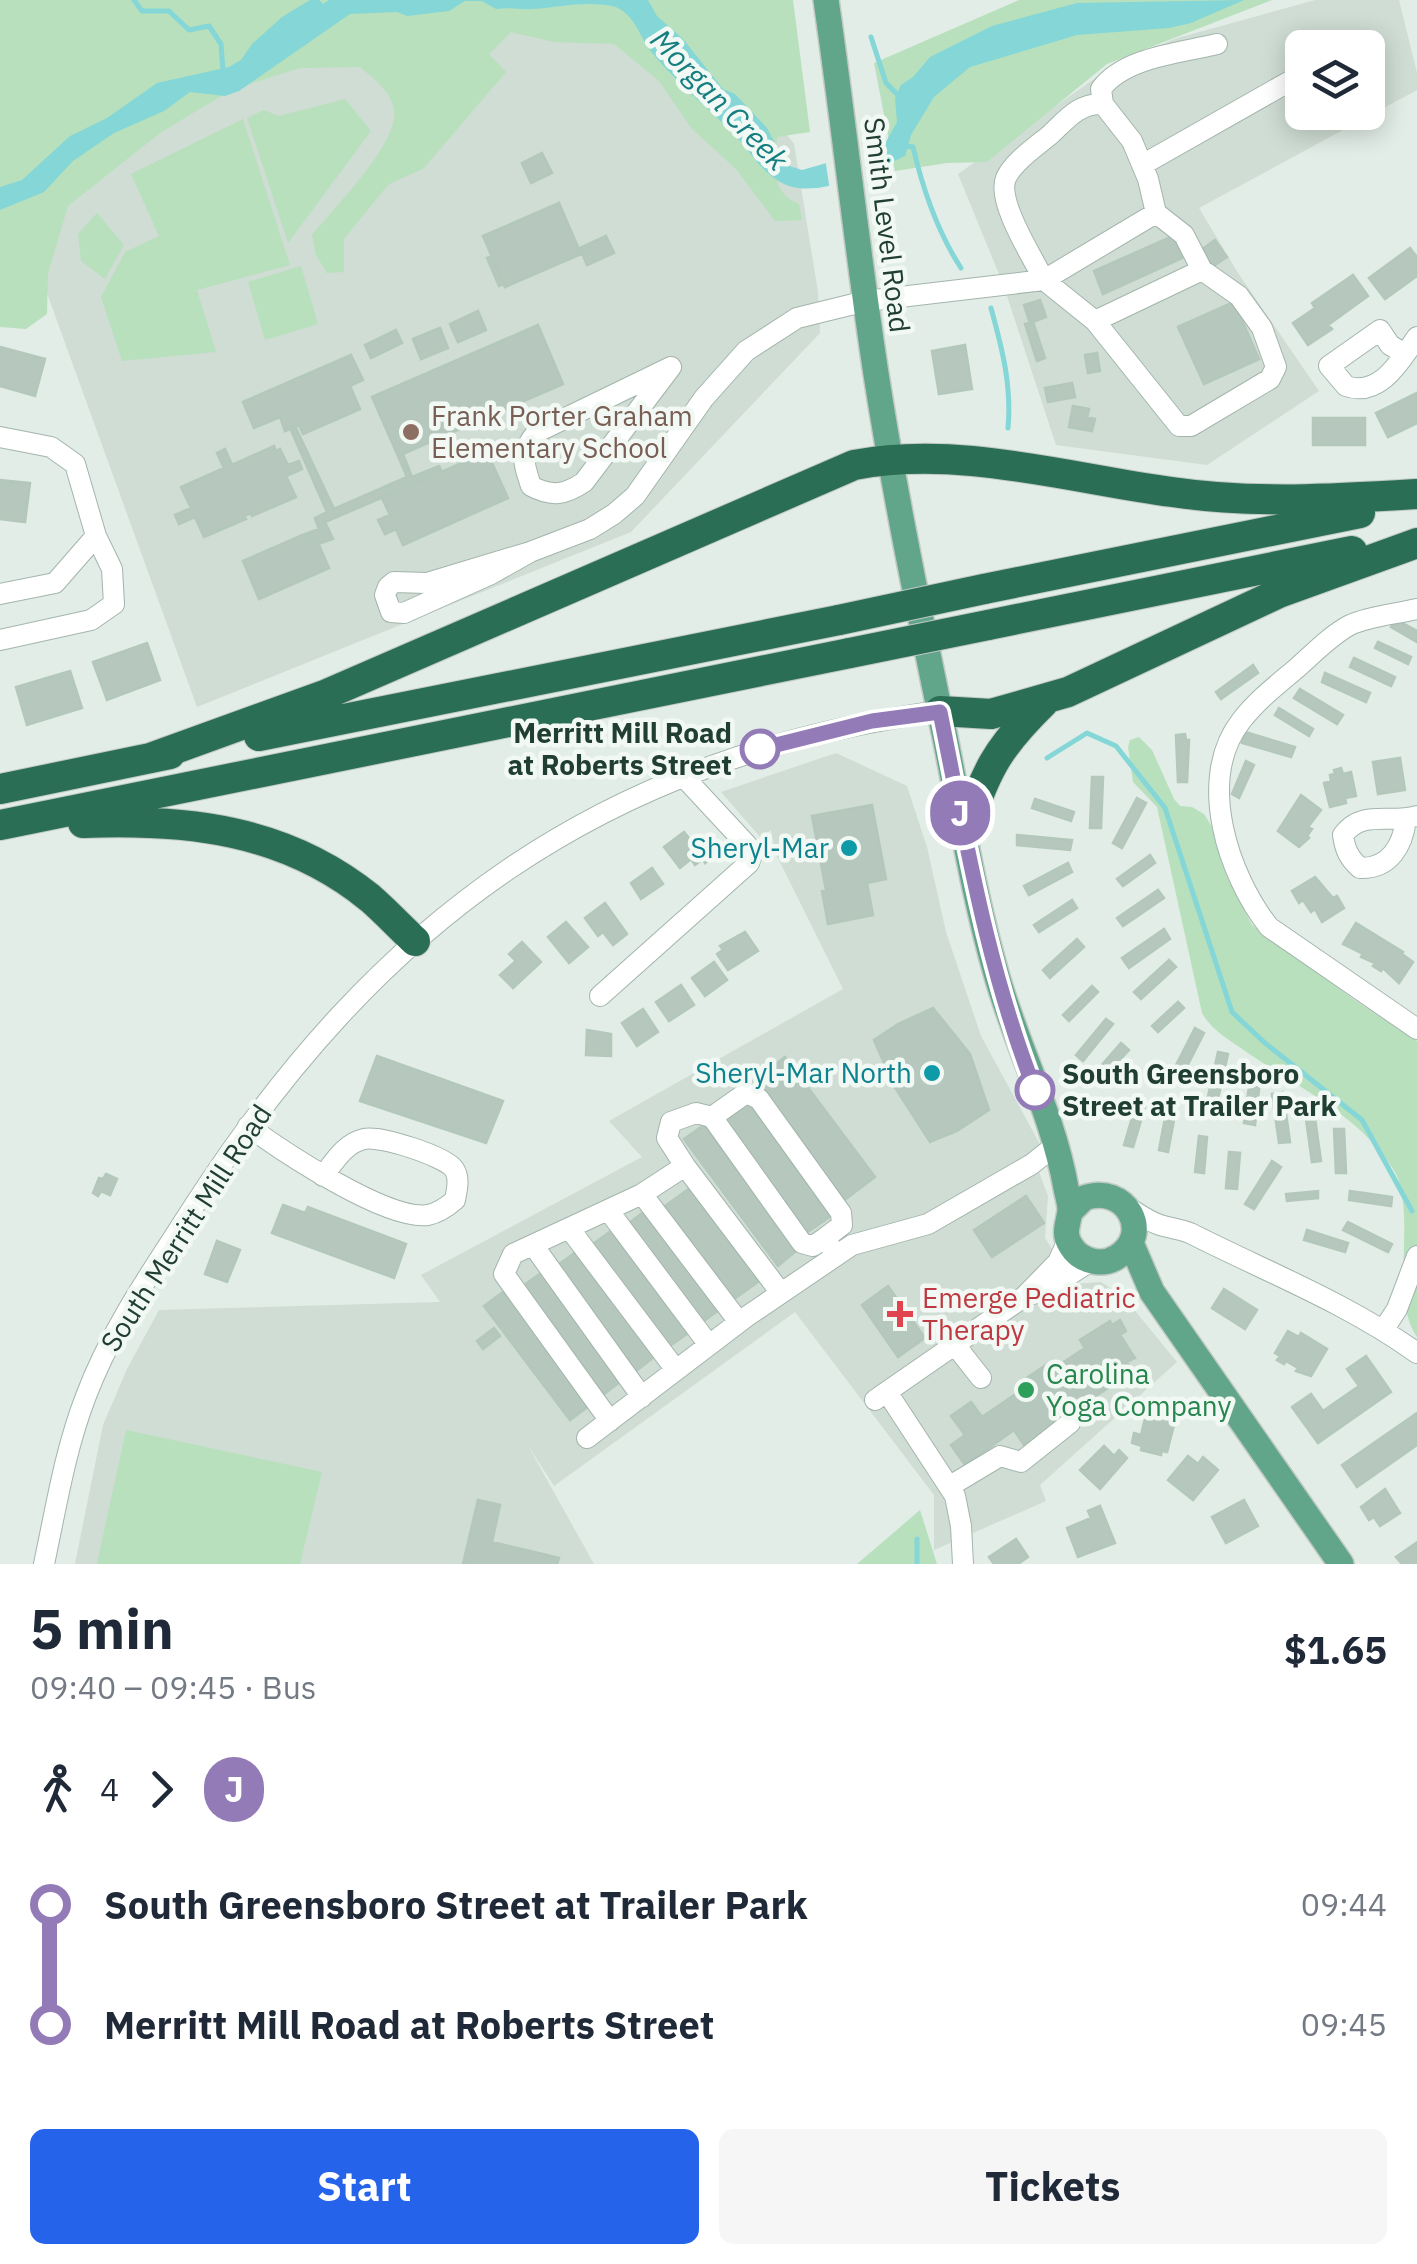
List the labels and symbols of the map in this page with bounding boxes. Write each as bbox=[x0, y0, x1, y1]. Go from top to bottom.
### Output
water label: Morgan Creek bbox=[643, 20, 798, 178]
street label: Smith Level Road bbox=[856, 115, 919, 335]
place label: Frank Porter Graham Elementary School bbox=[431, 397, 693, 466]
marker: Frank Porter Graham Elementary School bbox=[400, 421, 422, 443]
place label: Merritt Mill Road at Roberts Street bbox=[508, 714, 732, 783]
marker: Merritt Mill Road at Roberts Street bbox=[741, 730, 779, 768]
line badge: J bbox=[928, 780, 992, 846]
place label: Sheryl-Mar bbox=[690, 829, 829, 866]
marker: Sheryl-Mar bbox=[838, 837, 860, 859]
place label: Sheryl-Mar North bbox=[695, 1054, 912, 1091]
place label: South Greensboro Street at Trailer Park bbox=[1062, 1055, 1337, 1124]
marker: Sheryl-Mar North bbox=[921, 1062, 943, 1084]
marker: South Greensboro Street at Trailer Park bbox=[1016, 1071, 1054, 1109]
street label: South Merritt Mill Road bbox=[92, 1097, 279, 1358]
place label: Emerge Pediatric Therapy bbox=[922, 1279, 1136, 1348]
marker: Emerge Pediatric Therapy bbox=[887, 1301, 913, 1327]
place label: Carolina Yoga Company bbox=[1046, 1355, 1232, 1424]
marker: Carolina Yoga Company bbox=[1015, 1379, 1037, 1401]

